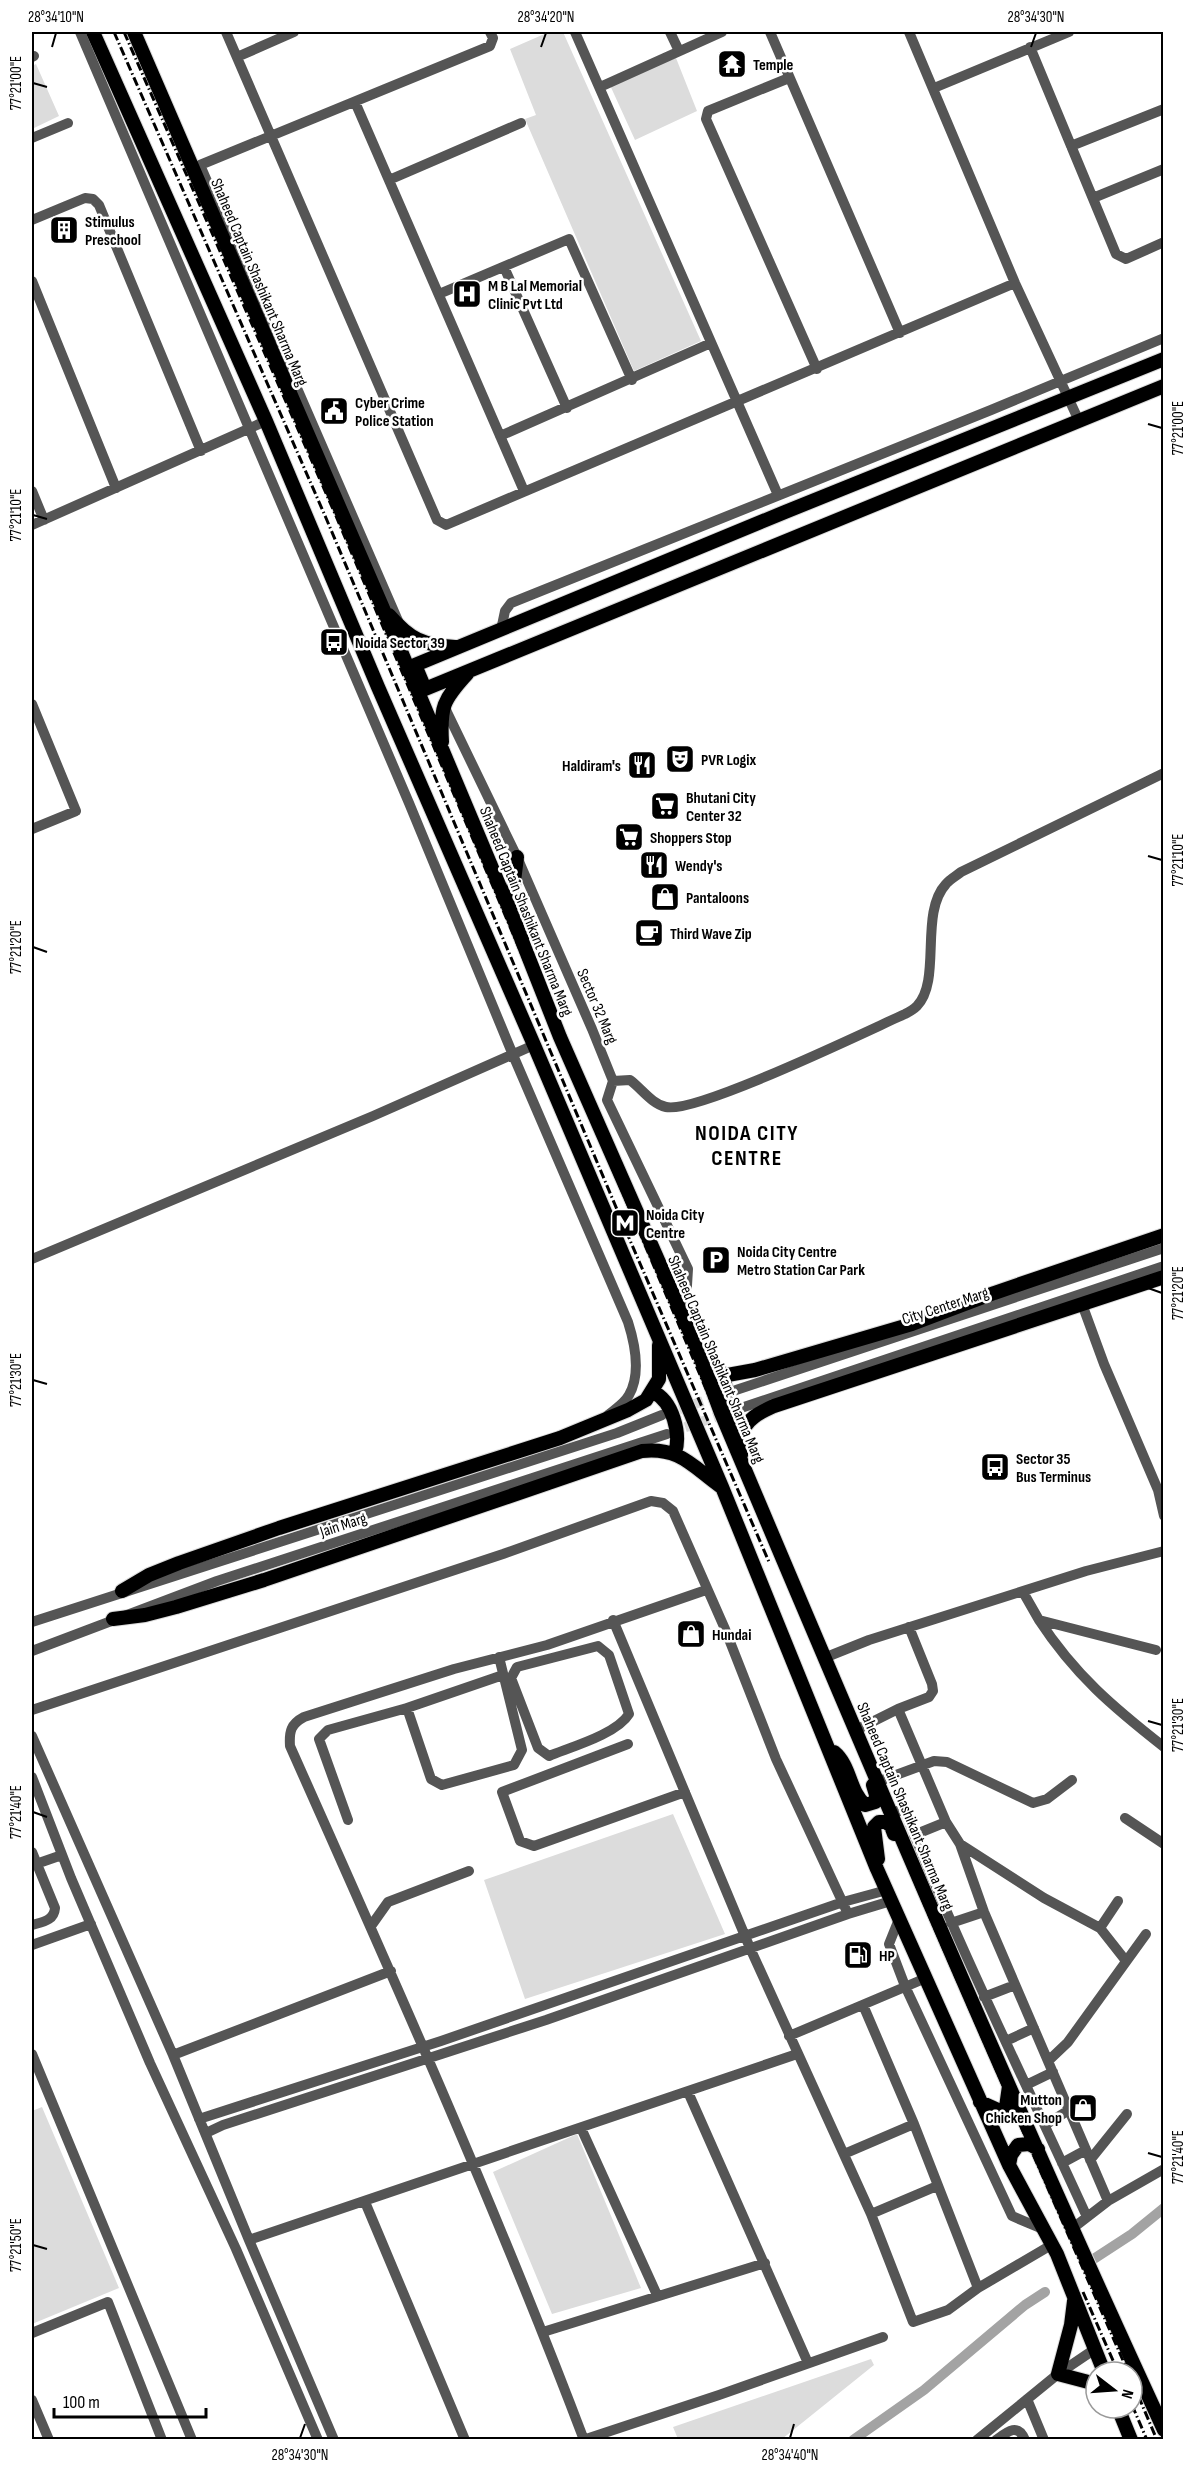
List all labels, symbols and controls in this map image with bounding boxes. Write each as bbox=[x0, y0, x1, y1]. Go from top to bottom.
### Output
text: 28°34'10"N bbox=[28, 8, 84, 27]
text: 28°34'20"N bbox=[518, 8, 574, 27]
text: 28°34'30"N bbox=[1008, 8, 1064, 27]
temple icon: Temple bbox=[716, 48, 748, 80]
text: 77°21'00"E bbox=[7, 56, 26, 110]
place label: Temple bbox=[753, 56, 794, 75]
street label: Shaheed Captain Shashikant Sharma Marg bbox=[206, 176, 311, 389]
place label: Stimulus Preschool bbox=[85, 213, 141, 250]
building icon: Stimulus Preschool bbox=[48, 214, 80, 246]
place label: M B Lal Memorial Clinic Pvt Ltd bbox=[488, 277, 582, 314]
hospital icon: M B Lal Memorial Clinic Pvt Ltd bbox=[451, 278, 483, 310]
place label: Cyber Crime Police Station bbox=[355, 394, 434, 431]
public building icon: Cyber Crime Police Station bbox=[318, 395, 350, 427]
text: 77°21'00"E bbox=[1169, 401, 1188, 455]
text: 77°21'10"E bbox=[7, 488, 26, 542]
bus stop icon: Noida Sector 39 bbox=[318, 626, 350, 658]
place label: Noida Sector 39 bbox=[355, 634, 445, 653]
theatre icon: PVR Logix bbox=[664, 743, 696, 775]
restaurant icon: Haldiram's bbox=[626, 749, 658, 781]
place label: PVR Logix bbox=[701, 751, 757, 770]
place label: Haldiram's bbox=[562, 757, 621, 776]
place label: Bhutani City Center 32 bbox=[686, 789, 756, 826]
supermarket icon: Bhutani City Center 32 bbox=[649, 790, 681, 822]
street label: Shaheed Captain Shashikant Sharma Marg bbox=[475, 804, 576, 1019]
supermarket icon: Shoppers Stop bbox=[613, 821, 645, 853]
place label: Shoppers Stop bbox=[650, 829, 732, 848]
text: 77°21'10"E bbox=[1169, 833, 1188, 887]
restaurant icon: Wendy's bbox=[638, 849, 670, 881]
place label: Wendy's bbox=[675, 857, 722, 876]
shop icon: Pantaloons bbox=[649, 881, 681, 913]
place label: Pantaloons bbox=[686, 889, 749, 908]
cafe icon: Third Wave Zip bbox=[633, 917, 665, 949]
text: 77°21'20"E bbox=[7, 920, 26, 974]
place label: Third Wave Zip bbox=[670, 925, 752, 944]
street label: Sector 32 Marg bbox=[572, 966, 621, 1047]
district label: NOIDA CITY CENTRE bbox=[695, 1120, 799, 1172]
place label: Noida City Centre bbox=[646, 1206, 705, 1243]
metro station icon: Noida City Centre bbox=[609, 1207, 641, 1239]
place label: Noida City Centre Metro Station Car Park bbox=[737, 1243, 865, 1280]
parking icon: Noida City Centre Metro Station Car Park bbox=[700, 1244, 732, 1276]
street label: Shaheed Captain Shashikant Sharma Marg bbox=[663, 1253, 768, 1466]
text: 77°21'20"E bbox=[1169, 1266, 1188, 1320]
street label: City Center Marg bbox=[900, 1284, 991, 1329]
text: 77°21'30"E bbox=[7, 1353, 26, 1407]
place label: Sector 35 Bus Terminus bbox=[1016, 1450, 1091, 1487]
bus stop icon: Sector 35 Bus Terminus bbox=[979, 1451, 1011, 1483]
street label: Jain Marg bbox=[317, 1509, 369, 1542]
shop icon: Hundai bbox=[675, 1618, 707, 1650]
place label: Hundai bbox=[712, 1626, 751, 1645]
text: 77°21'30"E bbox=[1169, 1698, 1188, 1752]
street label: Shaheed Captain Shashikant Sharma Marg bbox=[852, 1700, 957, 1913]
text: 77°21'40"E bbox=[7, 1785, 26, 1839]
fuel station icon: HP bbox=[842, 1939, 874, 1971]
place label: HP bbox=[879, 1947, 895, 1966]
place label: Mutton Chicken Shop bbox=[986, 2091, 1062, 2128]
shop icon: Mutton Chicken Shop bbox=[1067, 2092, 1099, 2124]
text: 77°21'40"E bbox=[1169, 2130, 1188, 2184]
text: 77°21'50"E bbox=[7, 2218, 26, 2272]
north arrow bbox=[1084, 2360, 1144, 2420]
scale bar bbox=[54, 2381, 206, 2419]
text: N bbox=[1117, 2387, 1137, 2401]
text: 100 m bbox=[63, 2392, 100, 2413]
text: 28°34'30"N bbox=[272, 2446, 328, 2465]
text: 28°34'40"N bbox=[762, 2446, 818, 2465]

